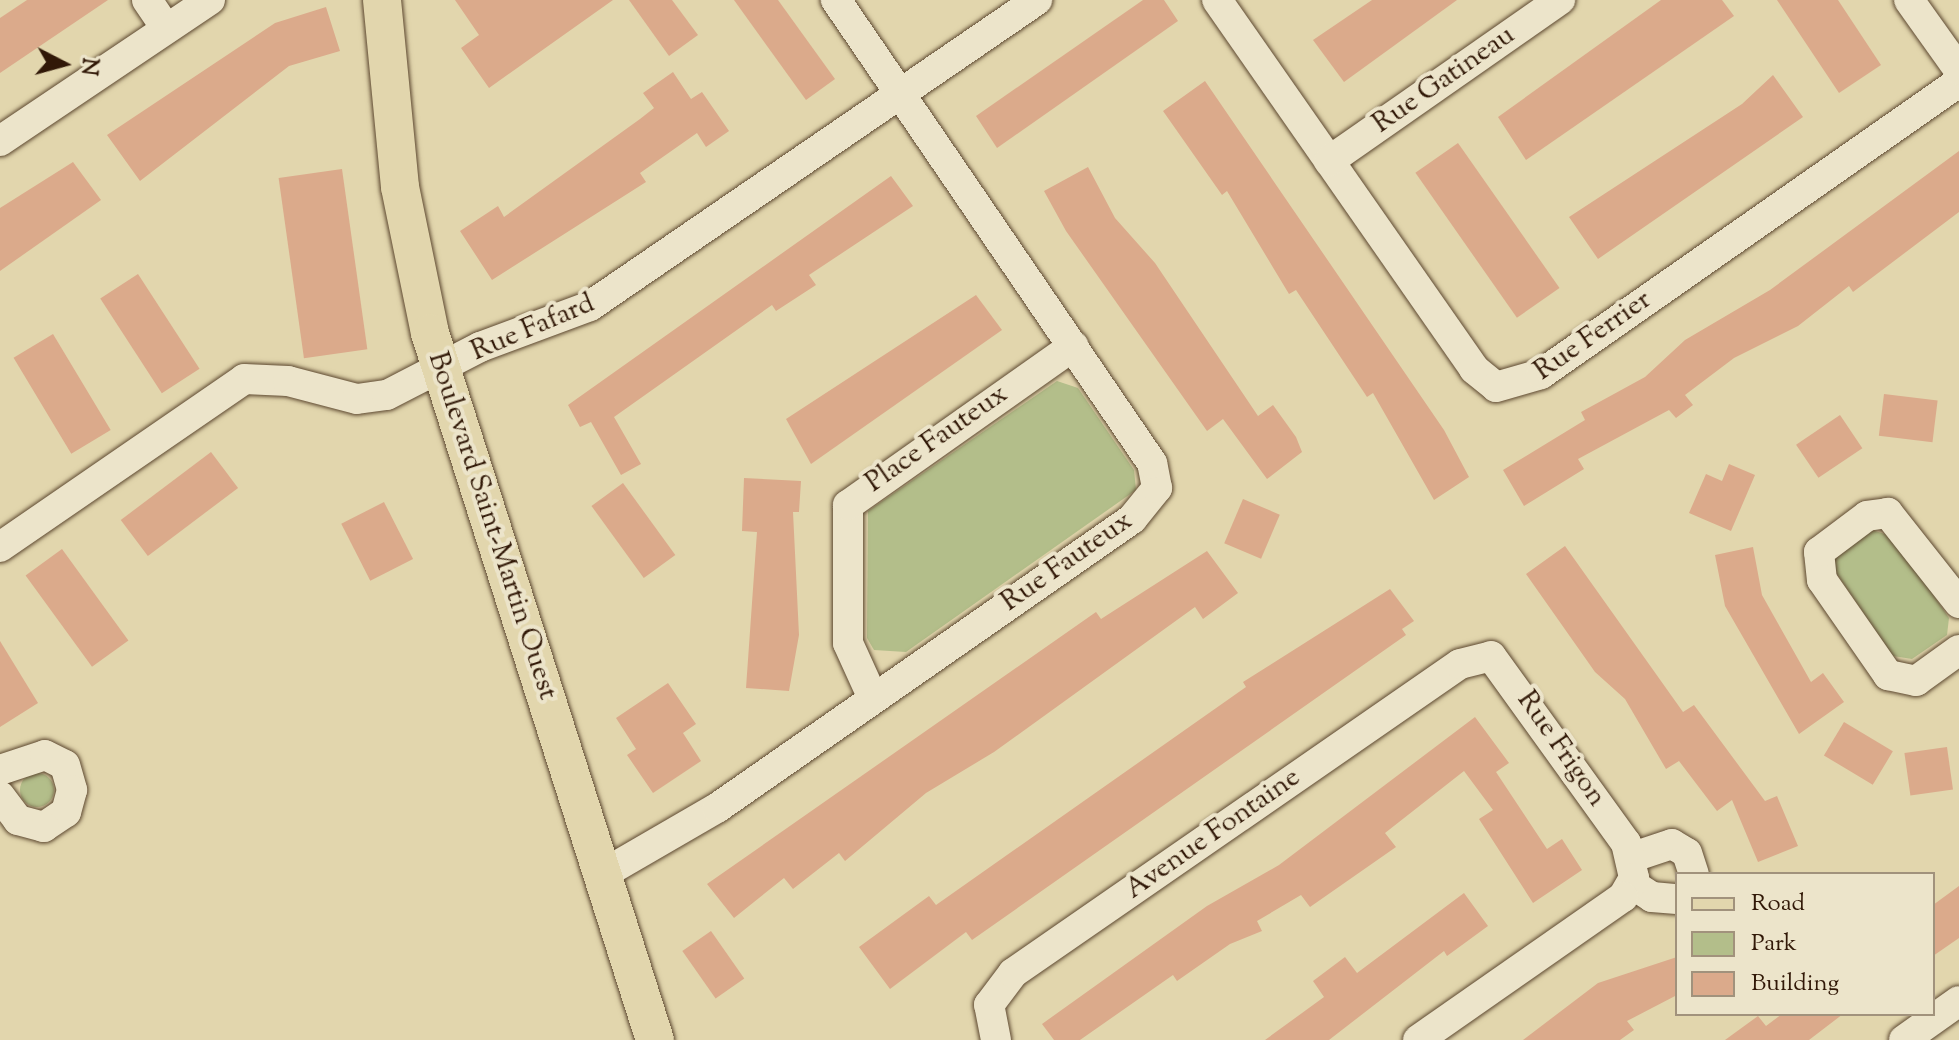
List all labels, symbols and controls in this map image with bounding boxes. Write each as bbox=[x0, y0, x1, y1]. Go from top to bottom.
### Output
street label: Rue Gatineau bbox=[1367, 19, 1521, 141]
north arrow bbox=[24, 24, 104, 104]
text: N bbox=[71, 56, 105, 77]
street label: Rue Ferrier bbox=[1528, 284, 1658, 388]
street label: Rue Fafard bbox=[466, 287, 600, 369]
street label: Boulevard Saint-Martin Ouest bbox=[420, 348, 564, 704]
street label: Place Fauteux bbox=[860, 378, 1014, 500]
street label: Rue Fauteux bbox=[995, 505, 1139, 619]
street label: Rue Frigon bbox=[1509, 685, 1613, 813]
street label: Avenue Fontaine bbox=[1119, 761, 1307, 907]
legend bbox=[1675, 872, 1935, 1016]
text: Road bbox=[1751, 887, 1805, 921]
text: Park bbox=[1751, 927, 1797, 961]
text: Building bbox=[1751, 967, 1839, 1001]

